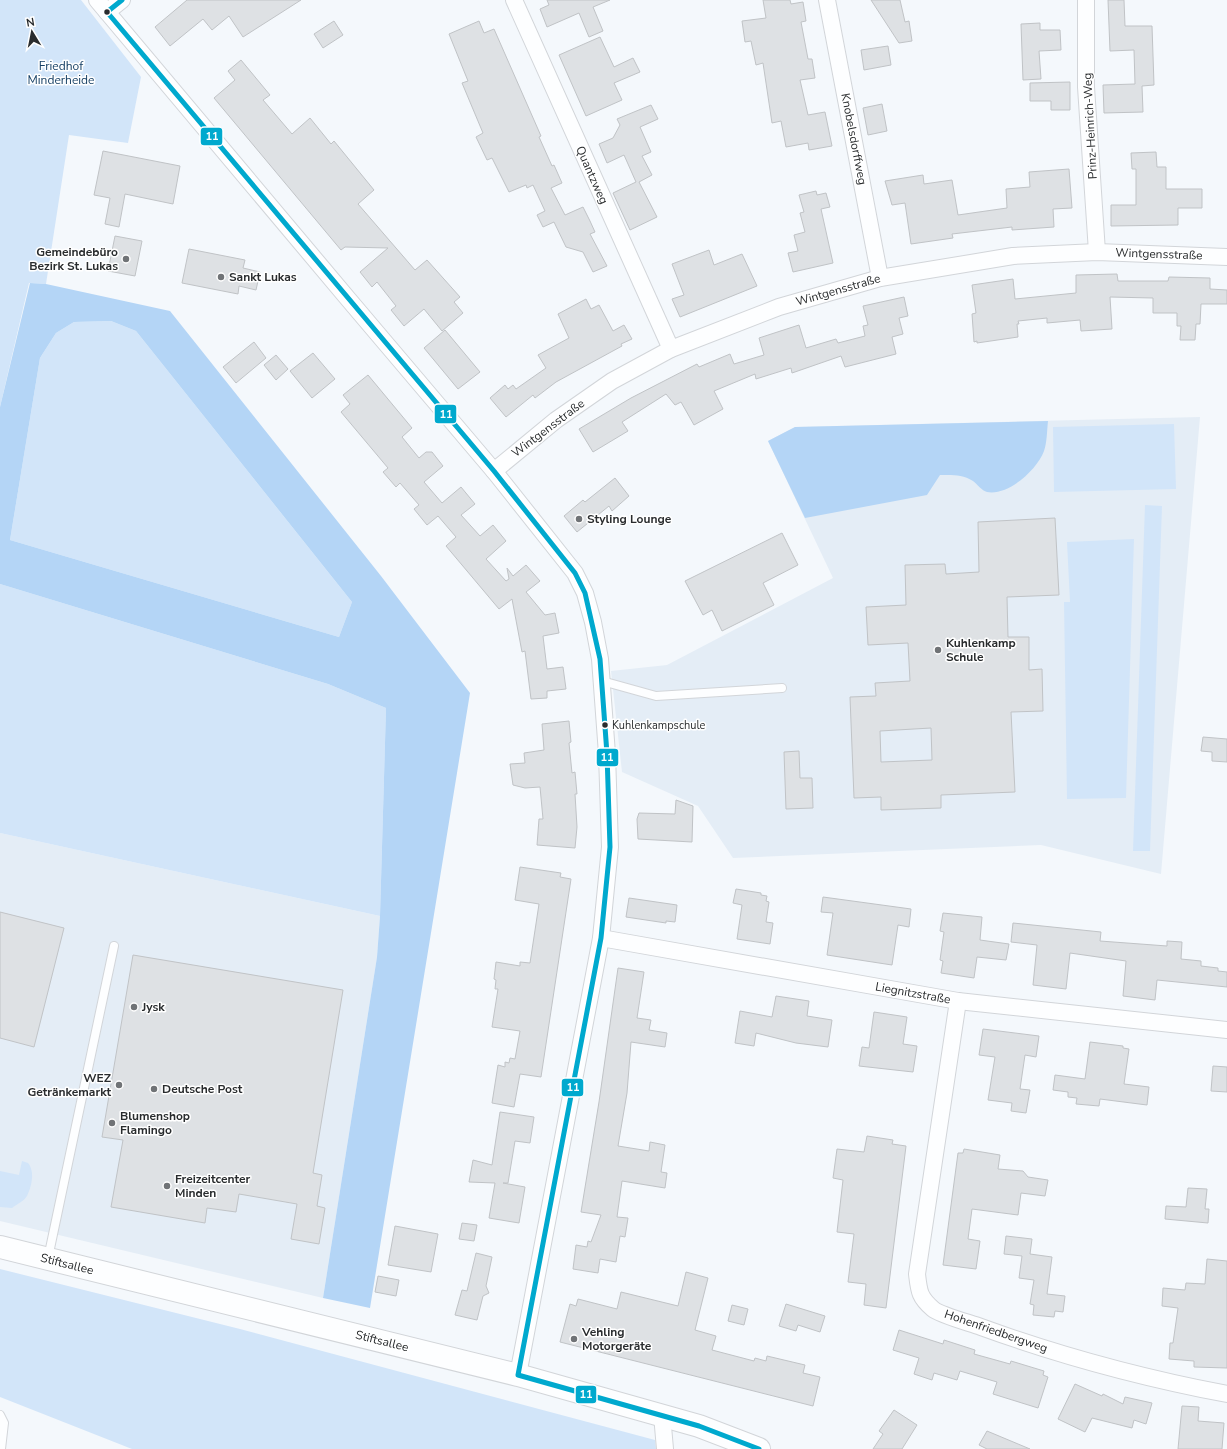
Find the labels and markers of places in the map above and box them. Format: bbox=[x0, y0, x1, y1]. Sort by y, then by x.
unlabelled marker bbox=[102, 7, 112, 17]
place label: Gemeindebüro Bezirk St. Lukas bbox=[29, 244, 118, 274]
marker: Gemeindebüro Bezirk St. Lukas bbox=[121, 254, 131, 264]
place label: Sankt Lukas bbox=[229, 269, 297, 285]
marker: Sankt Lukas bbox=[216, 272, 226, 282]
place label: Styling Lounge bbox=[587, 511, 672, 527]
marker: Styling Lounge bbox=[574, 514, 584, 524]
place label: Kuhlenkamp Schule bbox=[946, 635, 1016, 665]
marker: Kuhlenkamp Schule bbox=[933, 645, 943, 655]
place label: Kuhlenkampschule bbox=[612, 718, 706, 733]
marker: Kuhlenkampschule bbox=[600, 720, 610, 730]
place label: Jysk bbox=[141, 999, 165, 1015]
marker: Jysk bbox=[129, 1002, 139, 1012]
place label: WEZ Getränkemarkt bbox=[27, 1070, 112, 1100]
marker: WEZ Getränkemarkt bbox=[114, 1080, 124, 1090]
place label: Deutsche Post bbox=[162, 1081, 243, 1097]
marker: Deutsche Post bbox=[149, 1084, 159, 1094]
place label: Blumenshop Flamingo bbox=[120, 1108, 190, 1138]
marker: Blumenshop Flamingo bbox=[107, 1118, 117, 1128]
place label: Freizeitcenter Minden bbox=[175, 1171, 251, 1201]
marker: Freizeitcenter Minden bbox=[162, 1181, 172, 1191]
place label: Vehling Motorgeräte bbox=[581, 1324, 652, 1354]
marker: Vehling Motorgeräte bbox=[569, 1334, 579, 1344]

